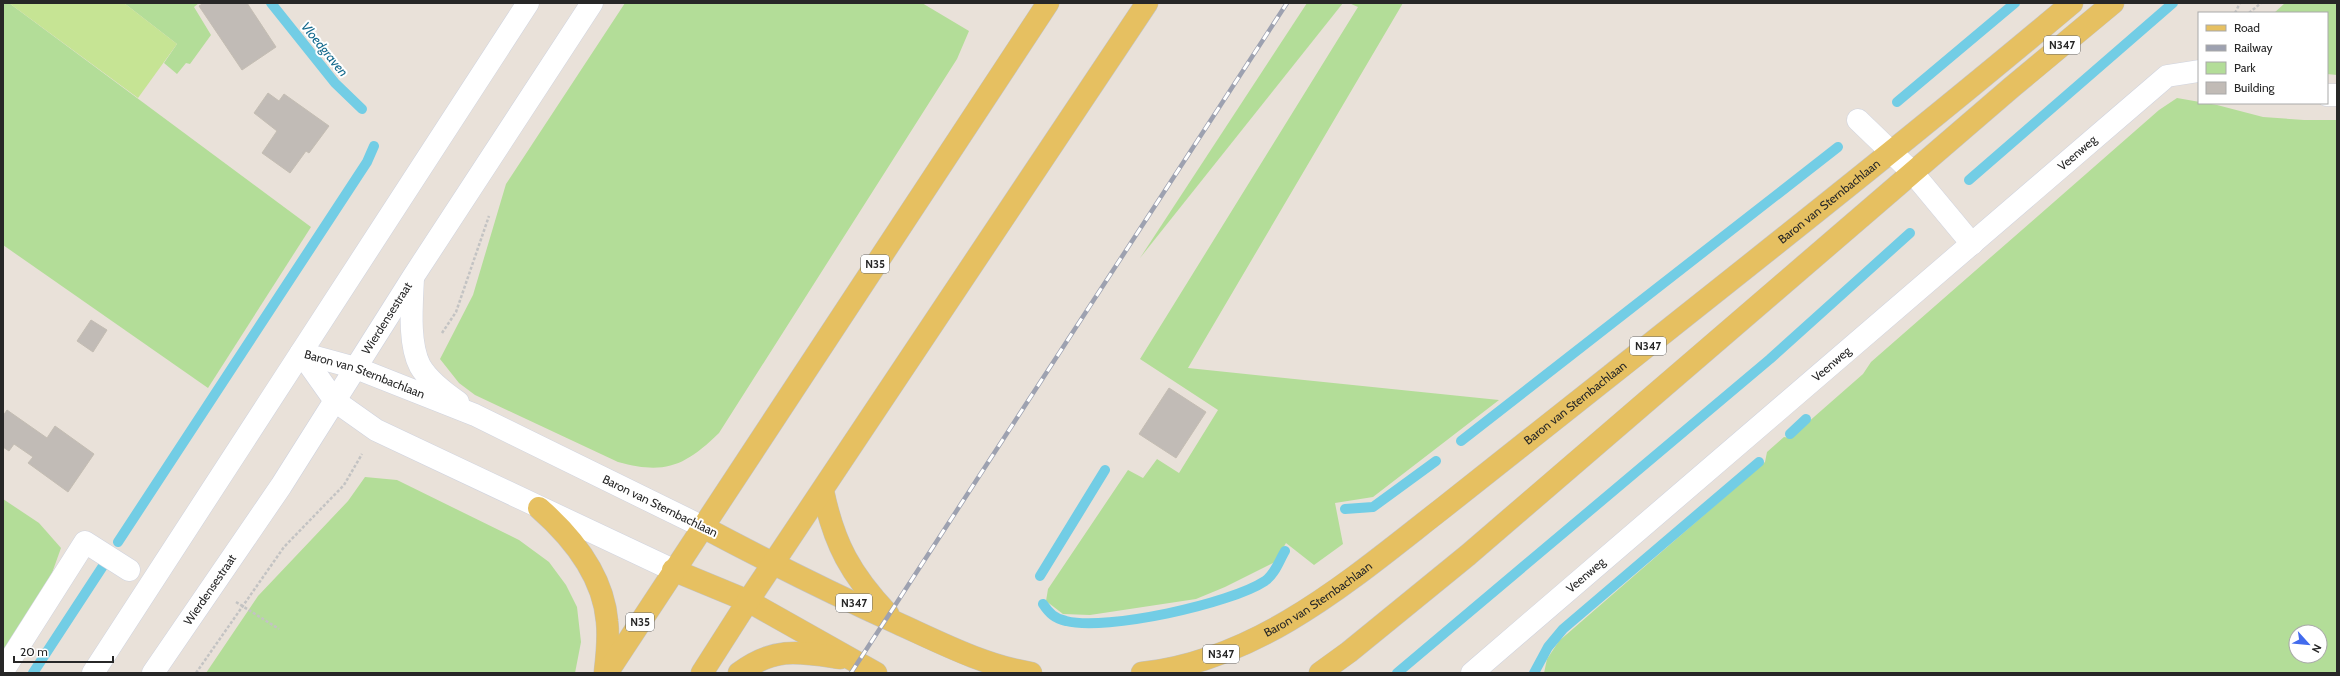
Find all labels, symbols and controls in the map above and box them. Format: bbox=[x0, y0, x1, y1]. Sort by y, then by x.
legend bbox=[2198, 12, 2328, 104]
water label: Vloedgraven bbox=[298, 19, 352, 79]
text: Road bbox=[2234, 20, 2260, 35]
road number: N347 bbox=[2044, 36, 2080, 54]
text: Railway bbox=[2234, 40, 2272, 55]
text: Park bbox=[2234, 60, 2256, 75]
text: Building bbox=[2234, 80, 2276, 95]
street label: Veenweg bbox=[2055, 131, 2100, 173]
street label: Baron van Sternbachlaan bbox=[1775, 156, 1883, 247]
road number: N35 bbox=[861, 255, 889, 273]
street label: Wierdensestraat bbox=[358, 279, 415, 357]
road number: N347 bbox=[1630, 337, 1666, 355]
street label: Veenweg bbox=[1809, 342, 1854, 385]
street label: Baron van Sternbachlaan bbox=[303, 346, 427, 402]
street label: Baron van Sternbachlaan bbox=[1521, 357, 1630, 448]
street label: Baron van Sternbachlaan bbox=[600, 471, 721, 540]
street label: Wierdensestraat bbox=[180, 551, 239, 628]
street label: Veenweg bbox=[1563, 553, 1609, 596]
street label: Baron van Sternbachlaan bbox=[1261, 558, 1375, 640]
road number: N347 bbox=[836, 594, 872, 612]
road number: N35 bbox=[626, 613, 654, 631]
north arrow bbox=[2288, 624, 2328, 664]
scale bar bbox=[14, 638, 113, 664]
text: N bbox=[2309, 642, 2325, 655]
text: 20 m bbox=[20, 644, 48, 659]
road number: N347 bbox=[1203, 645, 1239, 663]

